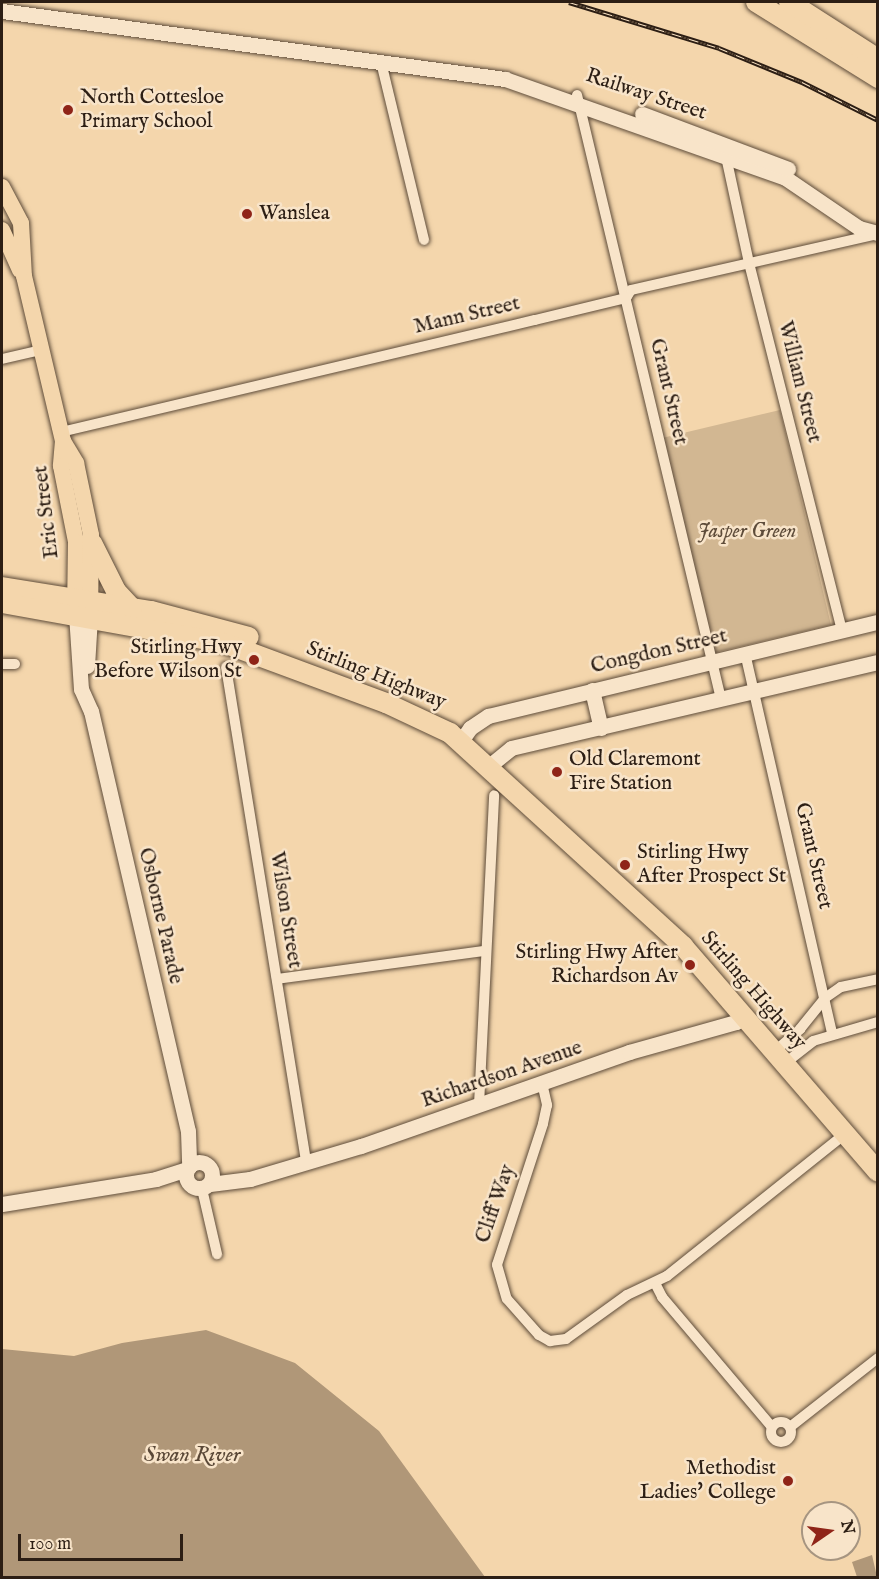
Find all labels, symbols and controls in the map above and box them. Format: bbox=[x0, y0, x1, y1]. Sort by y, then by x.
street label: Railway Street bbox=[582, 64, 710, 126]
place label: North Cottesloe Primary School bbox=[80, 85, 224, 135]
marker: North Cottesloe Primary School bbox=[61, 103, 75, 117]
place label: Wanslea bbox=[259, 201, 330, 227]
marker: Wanslea bbox=[240, 207, 254, 221]
street label: Mann Street bbox=[412, 292, 522, 340]
street label: William Street bbox=[772, 318, 826, 446]
street label: Grant Street bbox=[644, 336, 692, 448]
street label: Eric Street bbox=[29, 464, 65, 560]
park label: Jasper Green bbox=[698, 519, 796, 545]
street label: Congdon Street bbox=[588, 624, 730, 680]
place label: Stirling Hwy Before Wilson St bbox=[94, 635, 242, 685]
street label: Stirling Highway bbox=[302, 636, 450, 716]
marker: Stirling Hwy Before Wilson St bbox=[247, 653, 261, 667]
place label: Old Claremont Fire Station bbox=[569, 747, 701, 797]
marker: Old Claremont Fire Station bbox=[550, 765, 564, 779]
street label: Grant Street bbox=[789, 800, 837, 912]
place label: Stirling Hwy After Prospect St bbox=[637, 840, 786, 890]
street label: Osborne Parade bbox=[132, 845, 188, 987]
street label: Wilson Street bbox=[263, 850, 307, 970]
marker: Stirling Hwy After Prospect St bbox=[618, 858, 632, 872]
street label: Stirling Highway bbox=[695, 927, 811, 1055]
place label: Stirling Hwy After Richardson Av bbox=[516, 940, 678, 990]
marker: Stirling Hwy After Richardson Av bbox=[683, 958, 697, 972]
street label: Richardson Avenue bbox=[418, 1036, 586, 1114]
street label: Cliff Way bbox=[471, 1161, 521, 1247]
water label: Swan River bbox=[144, 1443, 240, 1469]
place label: Methodist Ladies' College bbox=[640, 1456, 776, 1506]
marker: Methodist Ladies' College bbox=[781, 1474, 795, 1488]
north arrow bbox=[801, 1501, 861, 1561]
text: N bbox=[835, 1518, 858, 1536]
scale bar bbox=[21, 1522, 186, 1560]
text: 100 m bbox=[29, 1533, 71, 1556]

